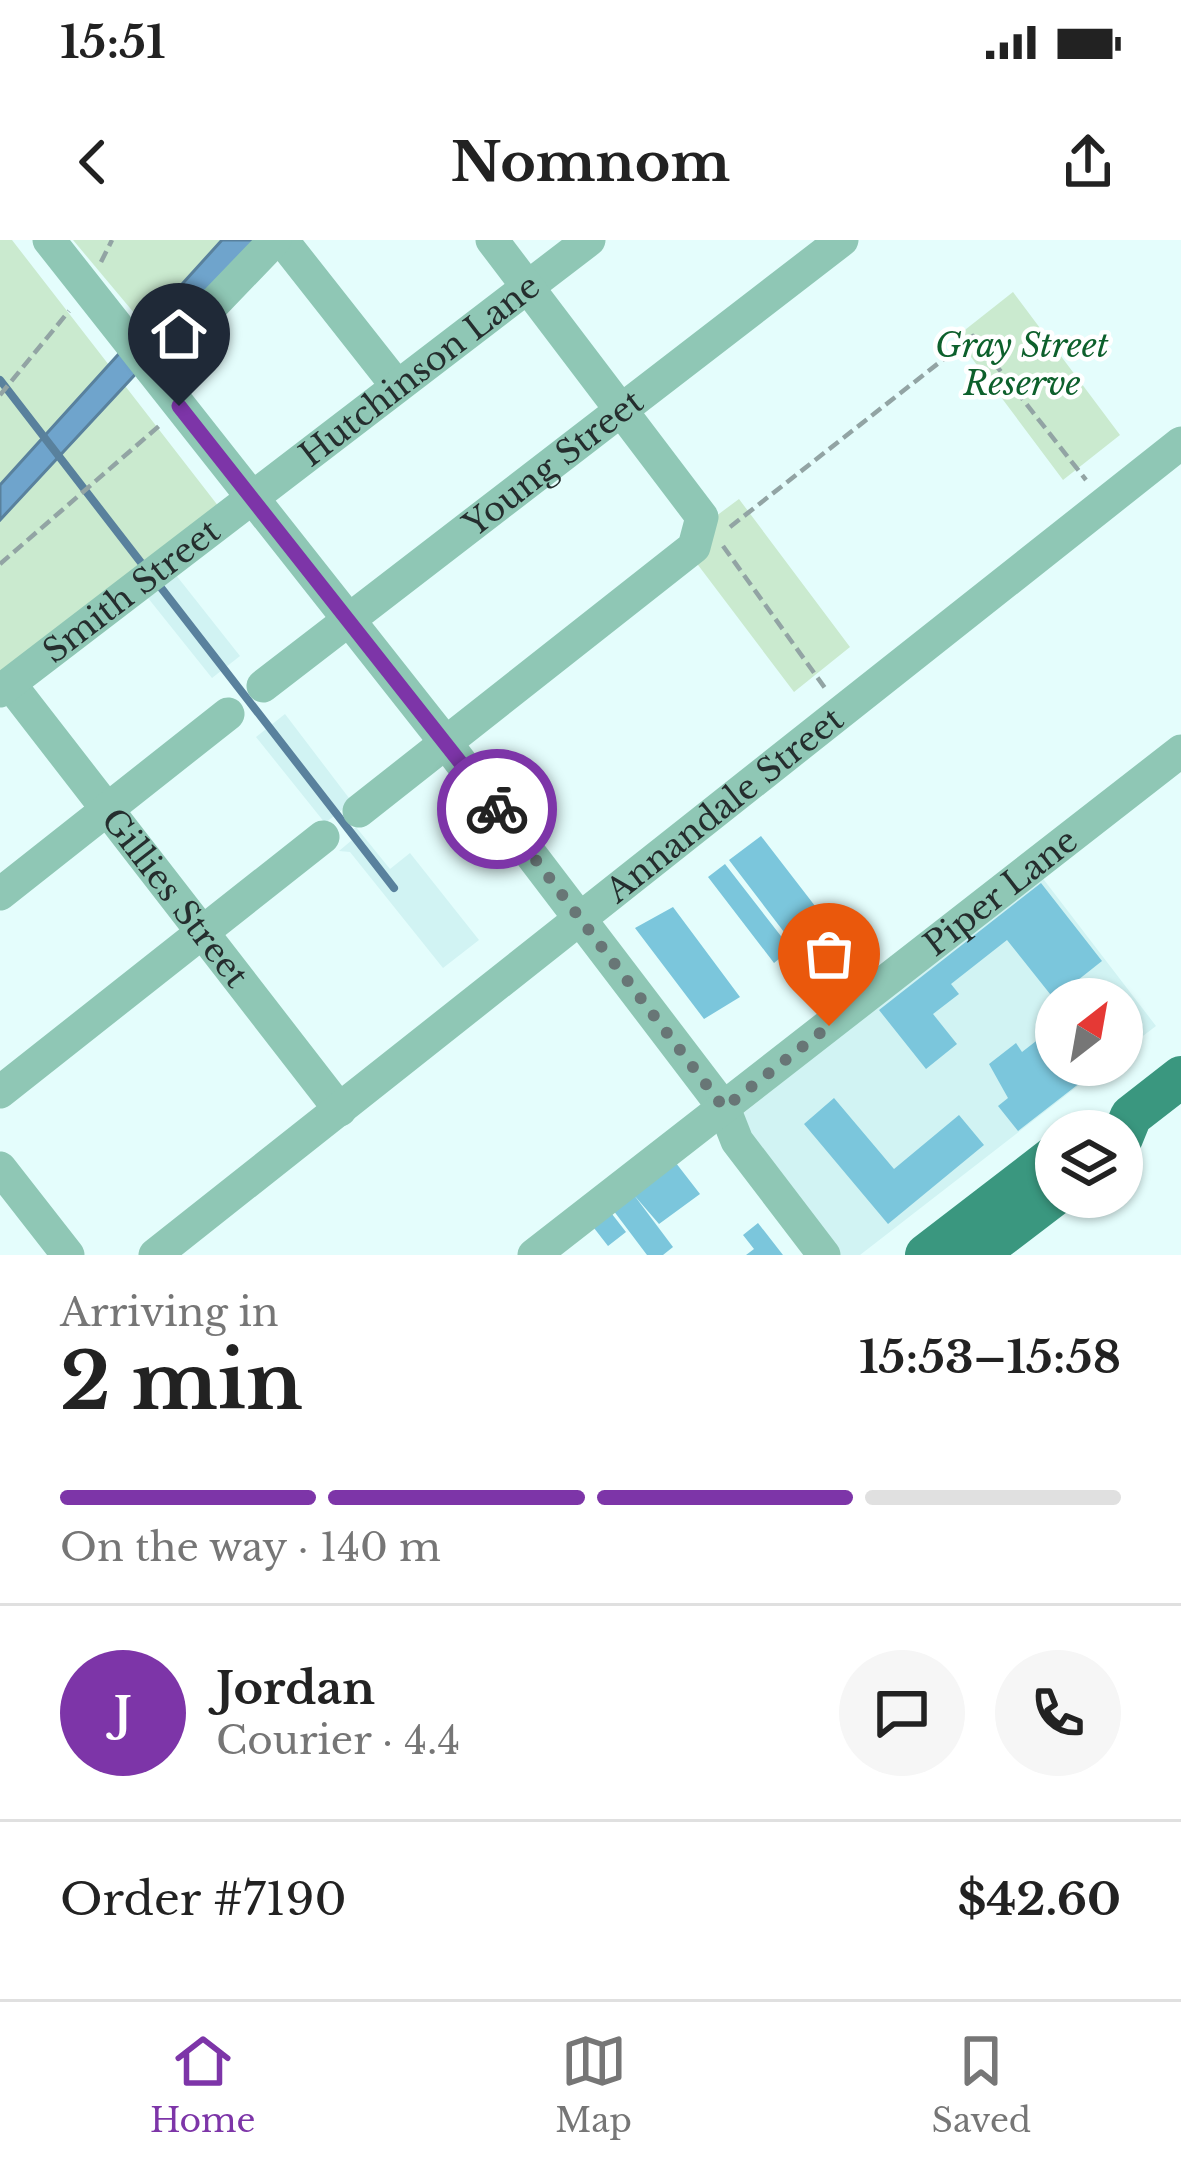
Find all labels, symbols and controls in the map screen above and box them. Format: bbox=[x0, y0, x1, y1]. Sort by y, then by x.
text: 15:51 bbox=[60, 14, 166, 70]
icon: back bbox=[60, 129, 126, 195]
text: Nomnom bbox=[451, 129, 730, 196]
icon: share bbox=[1055, 129, 1121, 195]
street label: Hutchinson Lane bbox=[291, 265, 548, 475]
pin bbox=[128, 283, 230, 406]
icon: home bbox=[146, 301, 212, 367]
park label: Gray Street Reserve bbox=[935, 325, 1109, 404]
street label: Young Street bbox=[455, 381, 652, 546]
street label: Smith Street bbox=[35, 510, 228, 672]
street label: Annandale Street bbox=[597, 698, 852, 912]
courier bbox=[437, 749, 557, 869]
icon: bike bbox=[464, 776, 530, 842]
street label: Gillies Street bbox=[93, 800, 257, 996]
street label: Piper Lane bbox=[916, 820, 1086, 965]
pin bbox=[778, 903, 880, 1026]
icon: bag bbox=[796, 921, 862, 987]
north arrow bbox=[1035, 978, 1143, 1086]
map controls bbox=[1035, 978, 1143, 1218]
button: layers bbox=[1035, 1110, 1143, 1218]
text: Arriving in bbox=[60, 1288, 279, 1337]
text: 15:53–15:58 bbox=[859, 1329, 1121, 1385]
text: 2 min bbox=[60, 1333, 303, 1430]
text: On the way · 140 m bbox=[60, 1523, 441, 1572]
button: chat bbox=[839, 1650, 965, 1776]
button: phone bbox=[995, 1650, 1121, 1776]
text: Jordan bbox=[216, 1660, 375, 1716]
text: J bbox=[114, 1685, 132, 1741]
text: Courier · 4.4 bbox=[216, 1716, 460, 1765]
text: Order #7190 bbox=[60, 1871, 347, 1927]
text: $42.60 bbox=[957, 1871, 1121, 1927]
tab: Home bbox=[150, 2028, 255, 2141]
tab: Map bbox=[555, 2028, 632, 2141]
tab: Saved bbox=[932, 2028, 1031, 2141]

